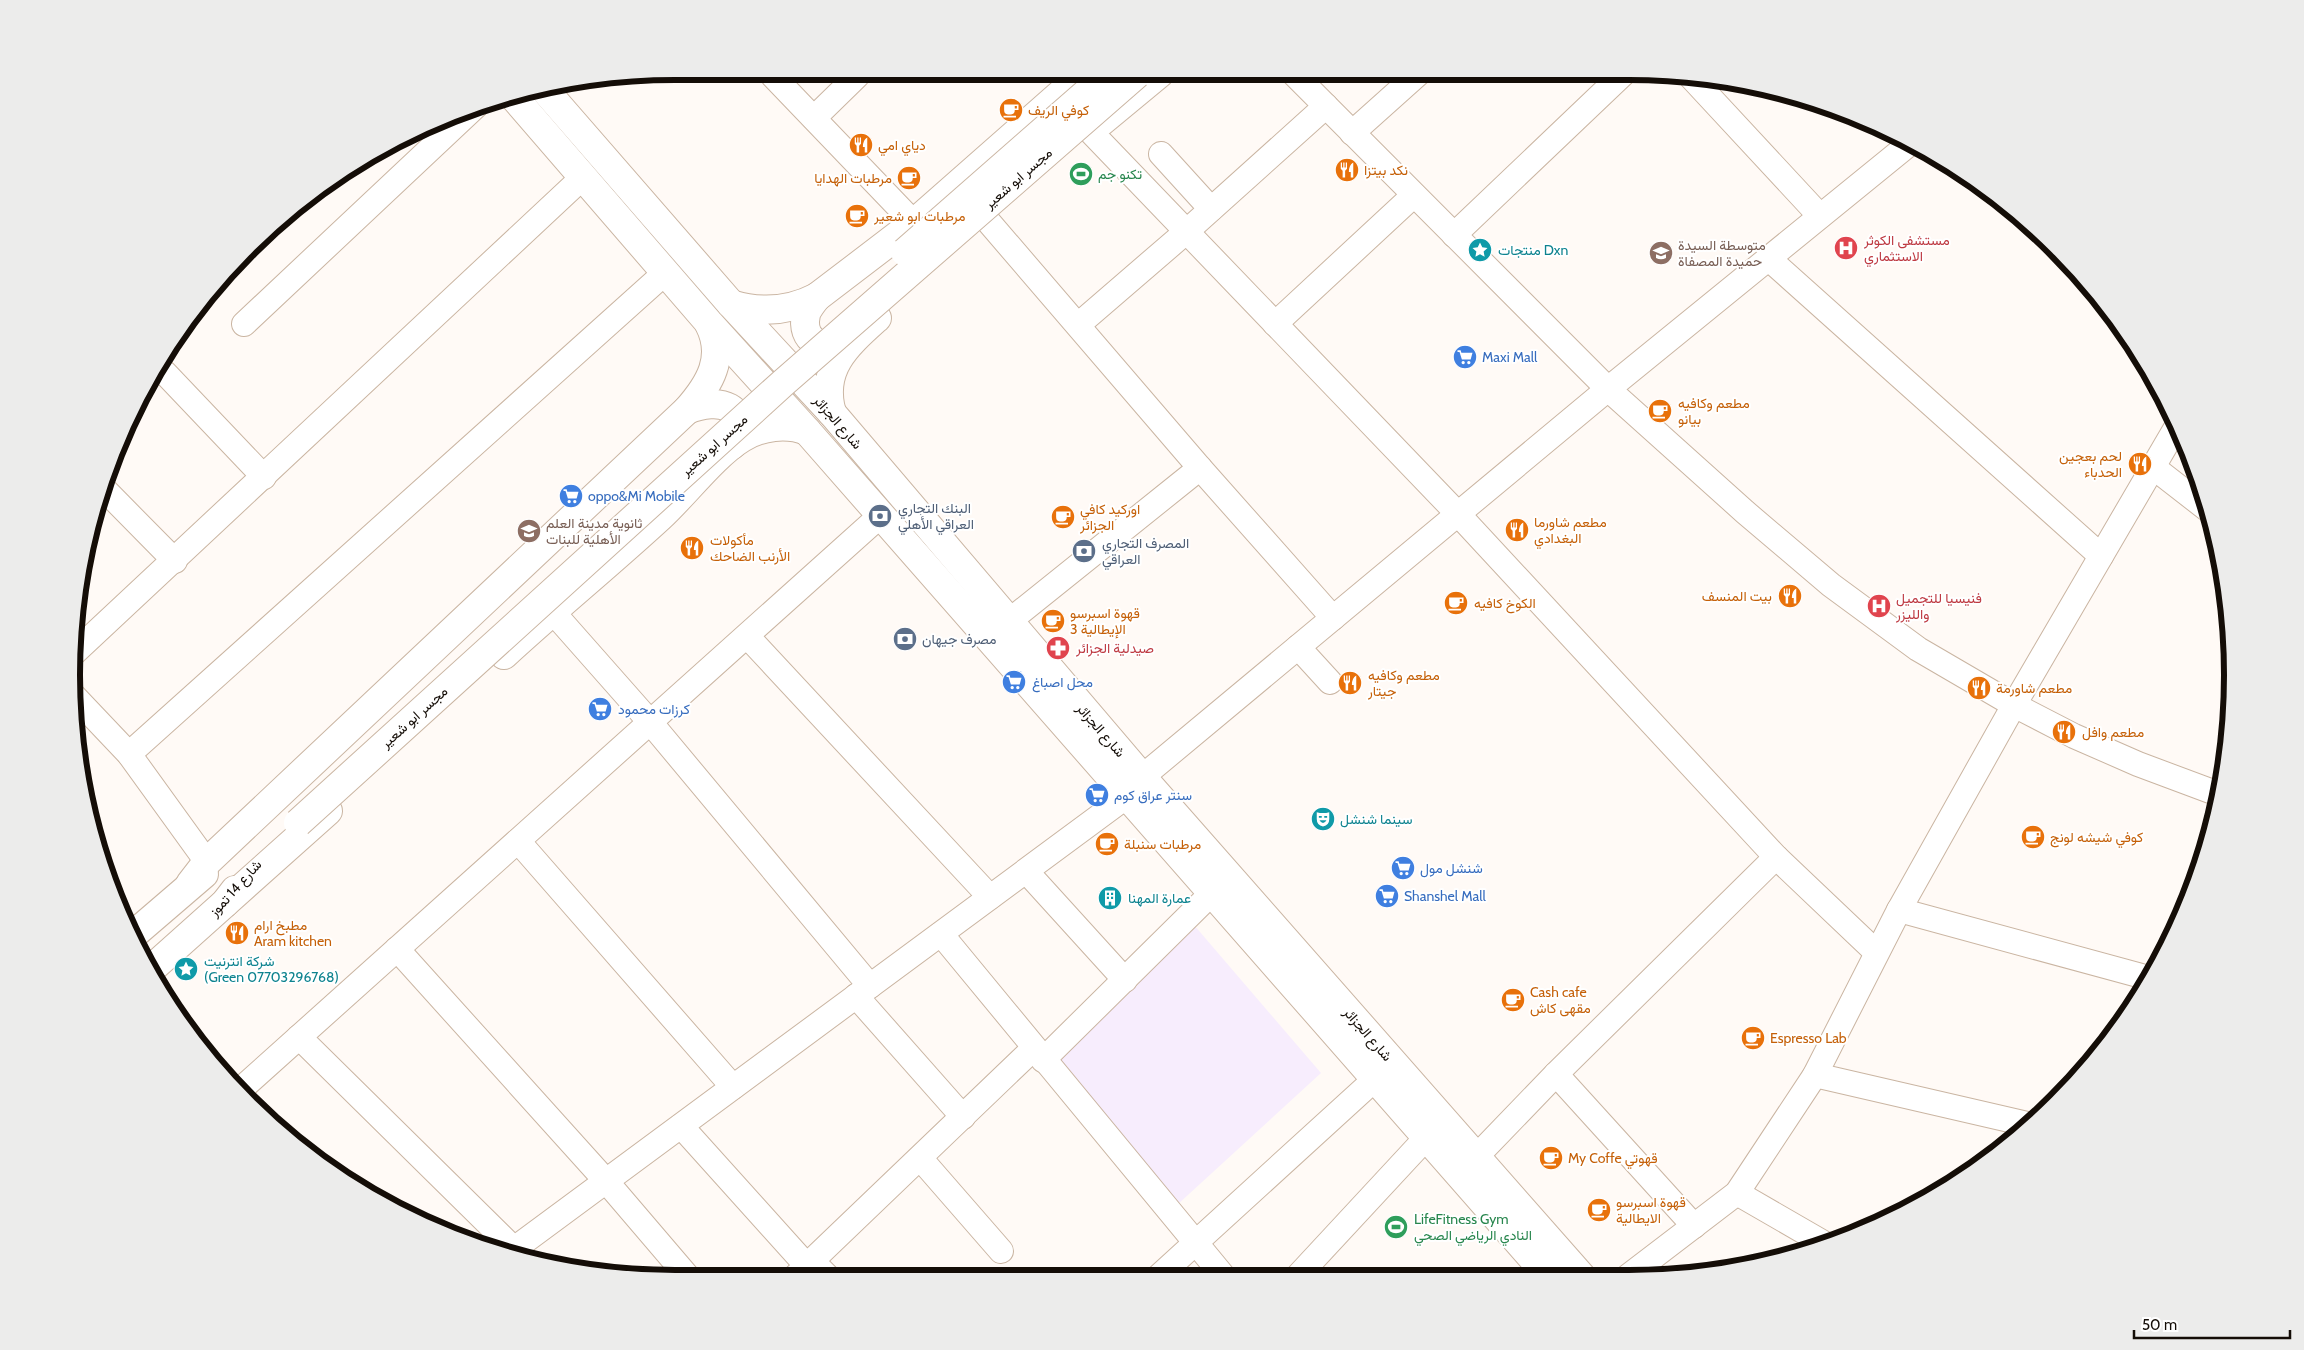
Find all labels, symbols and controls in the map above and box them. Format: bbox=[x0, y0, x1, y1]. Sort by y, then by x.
cafe icon: كوفي الريف bbox=[998, 97, 1024, 123]
place label: كوفي الريف bbox=[1028, 101, 1089, 122]
restaurant icon: دياي امي bbox=[848, 132, 874, 158]
place label: دياي امي bbox=[878, 136, 926, 157]
street label: مجسر ابو شعير bbox=[980, 144, 1056, 213]
restaurant icon: نكد بيتزا bbox=[1334, 157, 1360, 183]
sports icon: تكنو جم bbox=[1068, 161, 1094, 187]
place label: نكد بيتزا bbox=[1364, 161, 1408, 179]
cafe icon: مرطبات الهدايا bbox=[896, 165, 922, 191]
place label: تكنو جم bbox=[1098, 165, 1142, 183]
place label: مرطبات الهدايا bbox=[814, 169, 892, 187]
cafe icon: مرطبات ابو شعير bbox=[844, 203, 870, 229]
place label: مرطبات ابو شعير bbox=[873, 207, 966, 225]
place label: مستشفى الكوثر الاستثماري bbox=[1863, 231, 1950, 268]
hospital icon: مستشفى الكوثر الاستثماري bbox=[1833, 235, 1859, 261]
place label: متوسطة السيدة حميدة المصفاة bbox=[1678, 236, 1766, 270]
place icon: منتجات Dxn bbox=[1467, 237, 1493, 263]
school or university icon: متوسطة السيدة حميدة المصفاة bbox=[1648, 240, 1674, 266]
place label: منتجات Dxn bbox=[1498, 241, 1568, 259]
supermarket icon: Maxi Mall bbox=[1452, 344, 1478, 370]
place label: Maxi Mall bbox=[1482, 348, 1538, 366]
street label: شارع الجزائر bbox=[808, 391, 866, 454]
place label: مطعم وكافيه بيانو bbox=[1678, 394, 1750, 428]
cafe icon: مطعم وكافيه بيانو bbox=[1647, 398, 1673, 424]
street label: مجسر ابو شعير bbox=[676, 410, 751, 481]
place label: لحم بعجين الحدباء bbox=[2059, 447, 2122, 481]
restaurant icon: لحم بعجين الحدباء bbox=[2127, 451, 2153, 477]
supermarket icon: oppo&Mi Mobile bbox=[558, 483, 584, 509]
place label: oppo&Mi Mobile bbox=[588, 487, 685, 505]
place label: البنك التجاري العراقي الأهلي bbox=[898, 499, 974, 536]
place label: اوركيد كافي الجزائر bbox=[1079, 500, 1140, 534]
bank icon: البنك التجاري العراقي الأهلي bbox=[867, 503, 893, 529]
cafe icon: اوركيد كافي الجزائر bbox=[1050, 504, 1076, 530]
place label: مطعم شاورما البغدادي bbox=[1534, 513, 1607, 550]
place label: ثانوية مدينة العلم الأهلية للبنات bbox=[546, 514, 643, 548]
restaurant icon: مطعم شاورما البغدادي bbox=[1504, 517, 1530, 543]
school or university icon: ثانوية مدينة العلم الأهلية للبنات bbox=[516, 518, 542, 544]
place label: مأكولات الأرنب الضاحك bbox=[710, 531, 790, 565]
place label: المصرف التجاري العراقي bbox=[1102, 534, 1189, 571]
restaurant icon: مأكولات الأرنب الضاحك bbox=[679, 535, 705, 561]
bank icon: المصرف التجاري العراقي bbox=[1071, 538, 1097, 564]
restaurant icon: بيت المنسف bbox=[1777, 583, 1803, 609]
place label: بيت المنسف bbox=[1702, 587, 1772, 605]
place label: فنيسيا للتجميل والليزر bbox=[1895, 589, 1982, 623]
cafe icon: الكوخ كافيه bbox=[1443, 590, 1469, 616]
hospital icon: فنيسيا للتجميل والليزر bbox=[1866, 593, 1892, 619]
place label: الكوخ كافيه bbox=[1474, 594, 1536, 614]
place label: قهوة اسبرسو الإيطالية 3 bbox=[1070, 604, 1140, 639]
cafe icon: قهوة اسبرسو الإيطالية 3 bbox=[1040, 608, 1066, 634]
bank icon: مصرف جيهان bbox=[892, 626, 918, 652]
place label: مصرف جيهان bbox=[922, 630, 997, 648]
pharmacy icon: صيدلية الجزائر bbox=[1045, 635, 1071, 661]
place label: صيدلية الجزائر bbox=[1075, 639, 1154, 657]
place label: مطعم وكافيه جيتار bbox=[1367, 666, 1440, 700]
supermarket icon: محل اصباغ bbox=[1001, 669, 1027, 695]
restaurant icon: مطعم وكافيه جيتار bbox=[1337, 670, 1363, 696]
place label: محل اصباغ bbox=[1032, 673, 1093, 693]
restaurant icon: مطعم شاورمة bbox=[1966, 675, 1992, 701]
place label: مطعم شاورمة bbox=[1996, 679, 2072, 697]
street label: مجسر ابو شعير bbox=[376, 682, 451, 753]
supermarket icon: كرزات محمود bbox=[587, 696, 613, 722]
street label: شارع الجزائر bbox=[1071, 699, 1129, 762]
place label: كرزات محمود bbox=[618, 700, 690, 718]
restaurant icon: مطعم وافل bbox=[2051, 719, 2077, 745]
place label: مطعم وافل bbox=[2082, 723, 2144, 741]
supermarket icon: سنتر عراق كوم bbox=[1084, 782, 1110, 808]
place label: سنتر عراق كوم bbox=[1114, 786, 1192, 804]
theatre icon: سينما شنشل bbox=[1310, 806, 1336, 832]
place label: سينما شنشل bbox=[1340, 810, 1413, 828]
cafe icon: كوفي شيشه لونج bbox=[2020, 824, 2046, 850]
place label: كوفي شيشه لونج bbox=[2050, 828, 2143, 849]
cafe icon: مرطبات سنبلة bbox=[1094, 831, 1120, 857]
place label: مرطبات سنبلة bbox=[1124, 835, 1201, 853]
supermarket icon: شنشل مول bbox=[1390, 855, 1416, 881]
street label: شارع 14 تموز bbox=[204, 856, 267, 922]
place label: شنشل مول bbox=[1420, 859, 1483, 878]
supermarket icon: Shanshel Mall bbox=[1374, 883, 1400, 909]
building icon: عمارة المهنا bbox=[1097, 885, 1123, 911]
place label: Shanshel Mall bbox=[1404, 887, 1487, 905]
place label: عمارة المهنا bbox=[1128, 889, 1191, 907]
place label: مطبخ ارام Aram kitchen bbox=[254, 916, 332, 950]
restaurant icon: مطبخ ارام Aram kitchen bbox=[224, 920, 250, 946]
place label: شركة انترنيت (Green 07703296768) bbox=[204, 952, 339, 986]
place icon: شركة انترنيت (Green 07703296768) bbox=[173, 956, 199, 982]
place label: Cash cafe مقهى كاش bbox=[1530, 983, 1591, 1017]
cafe icon: Cash cafe مقهى كاش bbox=[1500, 987, 1526, 1013]
street label: شارع الجزائر bbox=[1338, 1003, 1396, 1066]
cafe icon: Espresso Lab bbox=[1740, 1025, 1766, 1051]
place label: Espresso Lab bbox=[1770, 1029, 1847, 1047]
cafe icon: My Coffe قهوتي bbox=[1538, 1145, 1564, 1171]
place label: My Coffe قهوتي bbox=[1568, 1149, 1658, 1170]
place label: قهوة اسبرسو الايطالية bbox=[1616, 1193, 1686, 1227]
cafe icon: قهوة اسبرسو الايطالية bbox=[1586, 1197, 1612, 1223]
place label: LifeFitness Gym النادي الرياضي الصحي bbox=[1414, 1210, 1532, 1247]
sports icon: LifeFitness Gym النادي الرياضي الصحي bbox=[1383, 1214, 1409, 1240]
scale bar bbox=[2134, 1308, 2290, 1340]
text: 50 m bbox=[2142, 1316, 2177, 1334]

